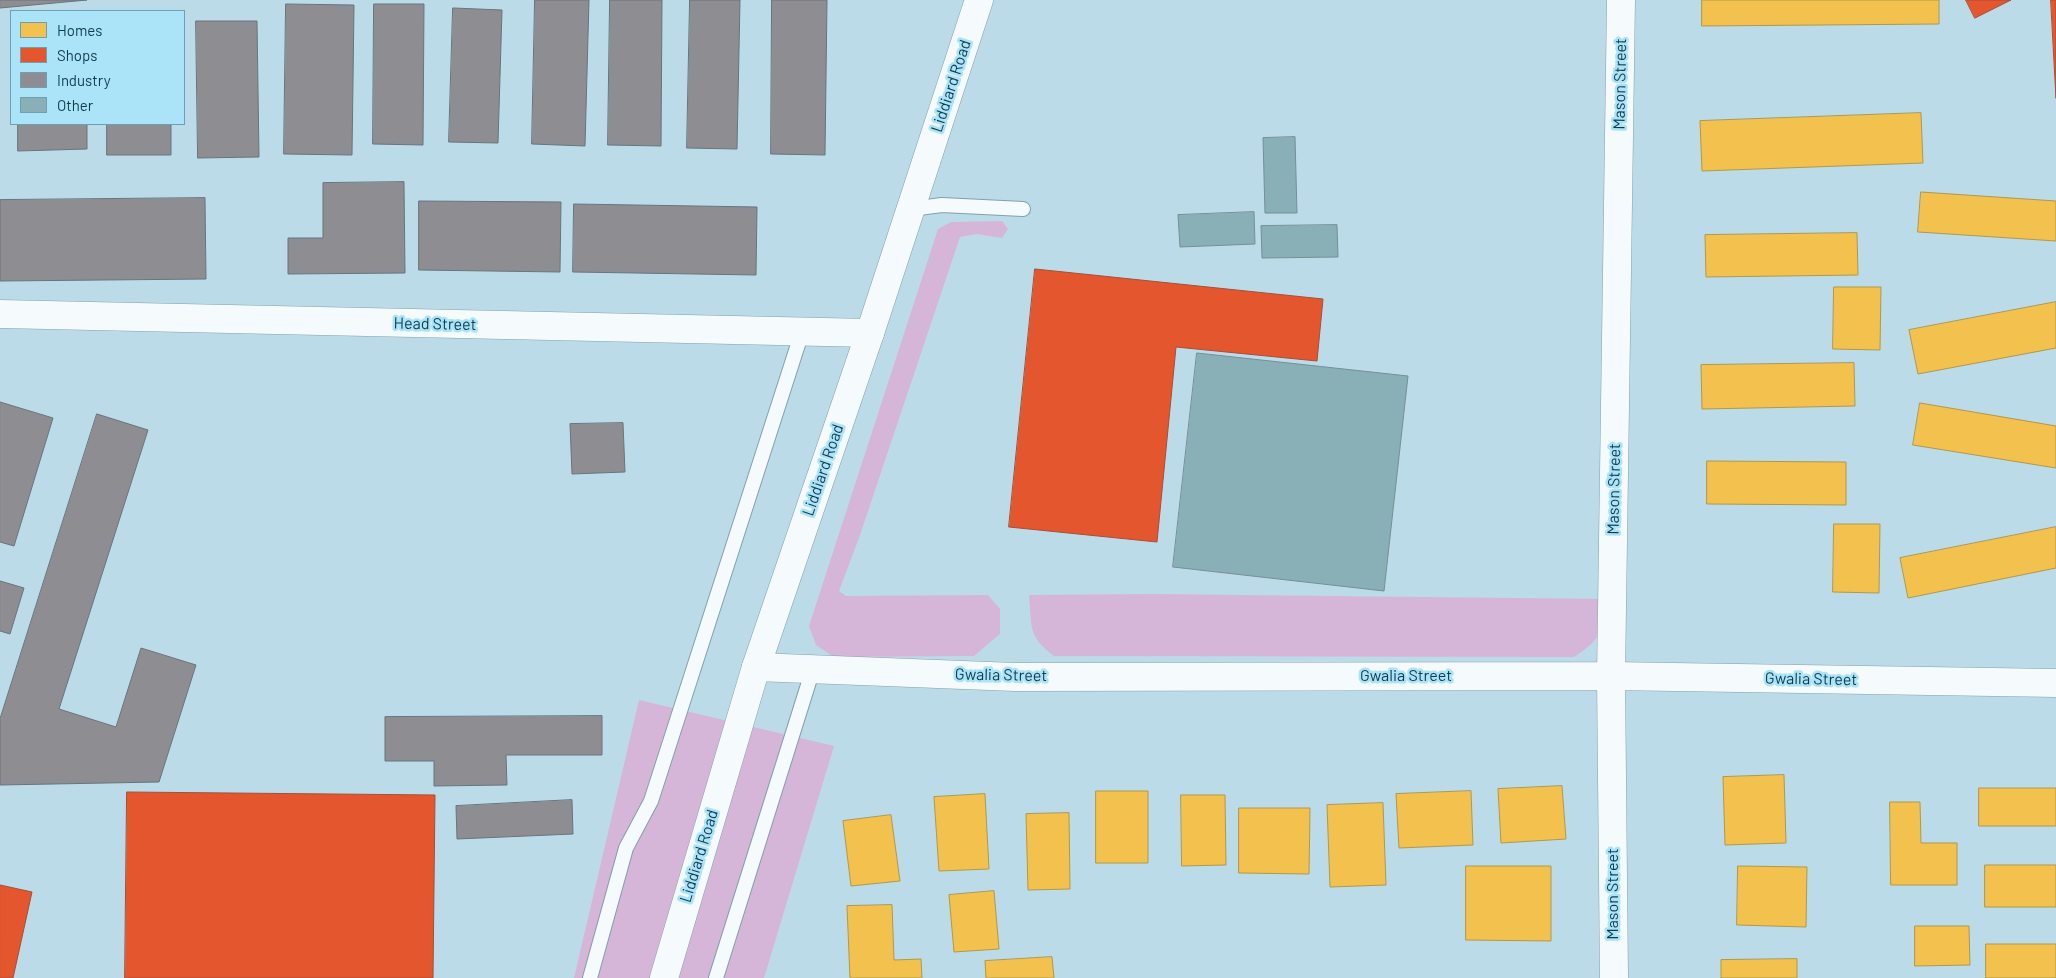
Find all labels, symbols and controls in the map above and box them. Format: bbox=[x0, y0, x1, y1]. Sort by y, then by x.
legend bbox=[10, 10, 185, 125]
text: Homes bbox=[57, 21, 102, 39]
street label: Liddiard Road bbox=[927, 37, 975, 135]
street label: Mason Street bbox=[1610, 38, 1630, 130]
text: Shops bbox=[57, 46, 97, 64]
text: Industry bbox=[57, 71, 111, 89]
text: Other bbox=[57, 96, 93, 114]
street label: Head Street bbox=[393, 314, 477, 334]
street label: Liddiard Road bbox=[798, 422, 848, 518]
street label: Mason Street bbox=[1604, 443, 1624, 535]
street label: Gwalia Street bbox=[955, 665, 1047, 685]
street label: Gwalia Street bbox=[1360, 666, 1452, 686]
street label: Gwalia Street bbox=[1765, 669, 1857, 689]
street label: Liddiard Road bbox=[676, 807, 722, 905]
street label: Mason Street bbox=[1603, 848, 1623, 940]

